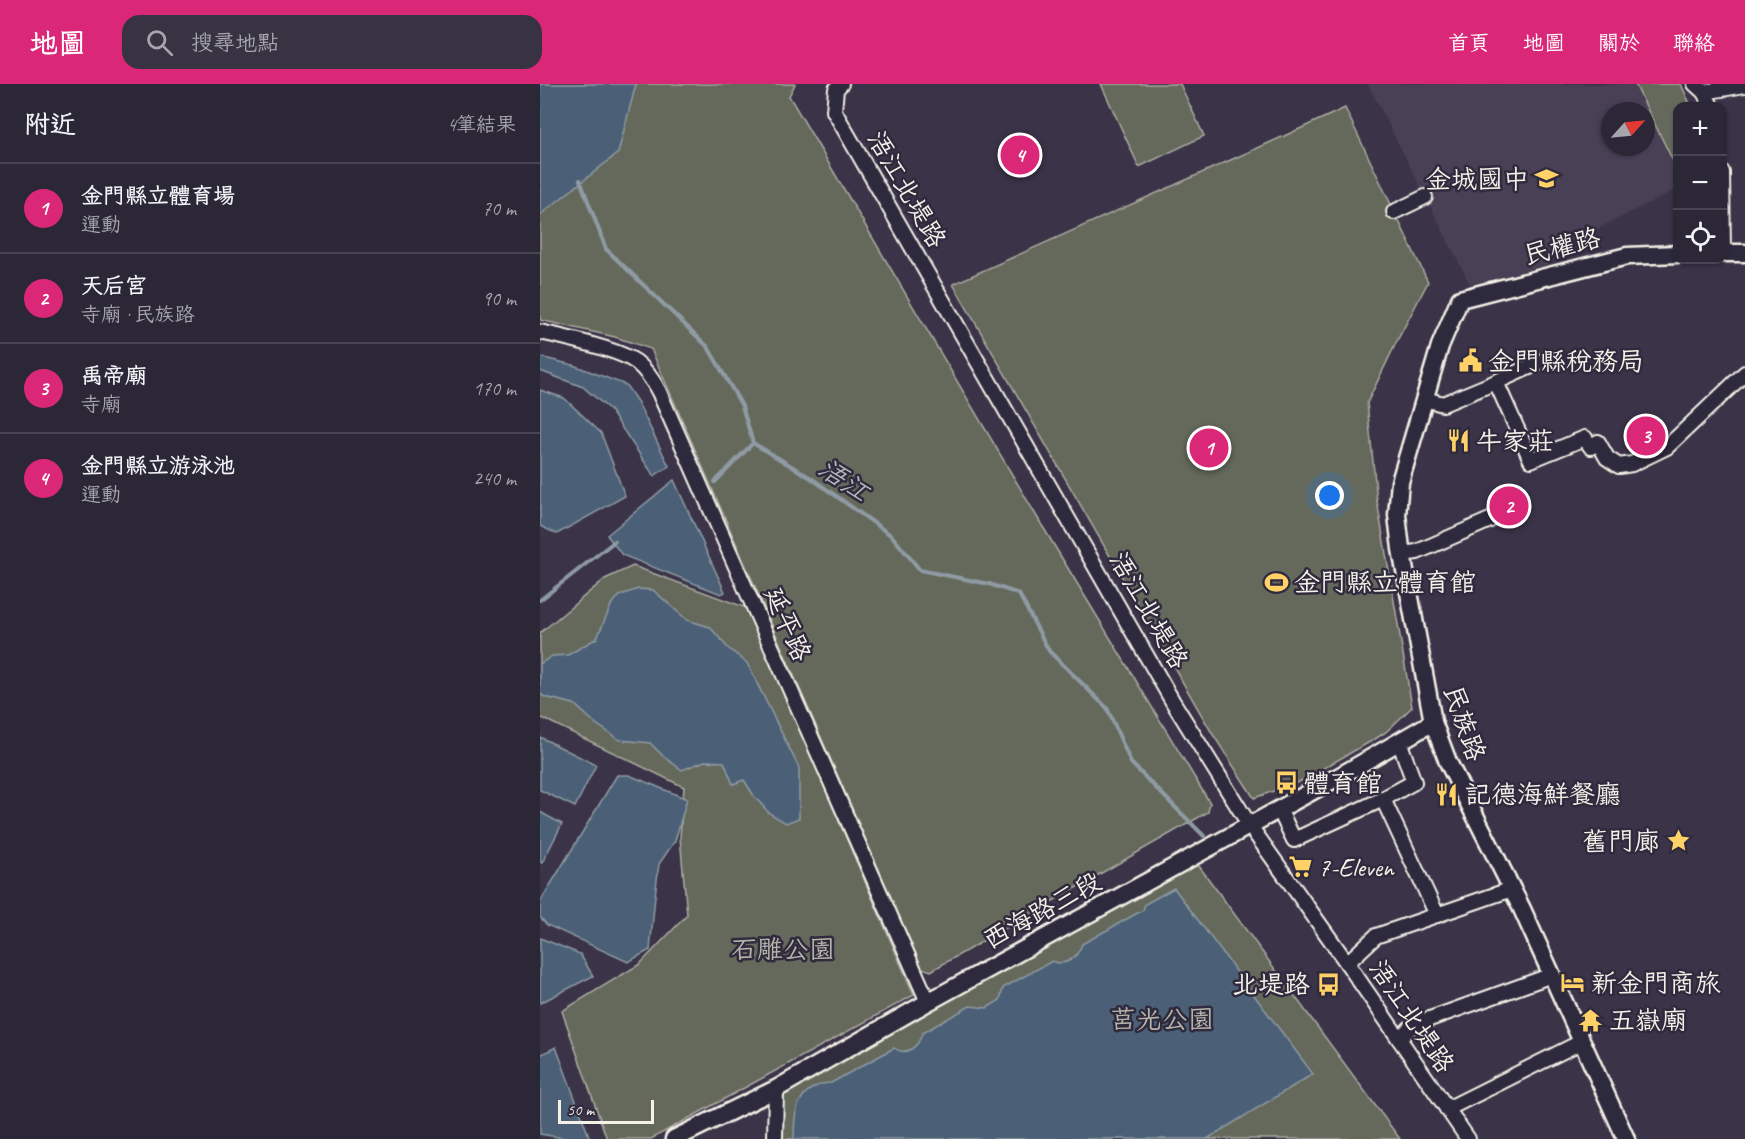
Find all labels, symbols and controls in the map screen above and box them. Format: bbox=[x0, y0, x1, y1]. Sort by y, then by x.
search box bbox=[122, 15, 542, 69]
text: 地圖 bbox=[30, 26, 86, 61]
icon: search bbox=[143, 26, 176, 59]
text: 搜尋地點 bbox=[191, 29, 279, 57]
text: 首頁 bbox=[1448, 30, 1490, 56]
text: 地圖 bbox=[1523, 30, 1565, 56]
text: 關於 bbox=[1598, 30, 1640, 56]
text: 聯絡 bbox=[1673, 30, 1715, 56]
north arrow bbox=[1601, 102, 1655, 156]
map controls bbox=[1673, 102, 1727, 264]
button: + bbox=[1673, 102, 1727, 156]
text: 附近 bbox=[24, 108, 76, 141]
text: 4筆結果 bbox=[447, 112, 516, 137]
street label: 浯江北堤路 bbox=[860, 125, 953, 254]
pin: 4 bbox=[1000, 132, 1040, 178]
button: − bbox=[1673, 156, 1727, 210]
place label: 金城國中 bbox=[1425, 163, 1529, 196]
school or university icon: 金城國中 bbox=[1534, 166, 1560, 192]
text: 金門縣立體育場 bbox=[81, 182, 235, 210]
text: 1 bbox=[39, 196, 48, 221]
text: 70 m bbox=[482, 196, 516, 221]
button: locate bbox=[1673, 210, 1727, 264]
text: 運動 bbox=[81, 212, 121, 237]
street label: 民權路 bbox=[1520, 221, 1604, 272]
text: 天后宮 bbox=[81, 272, 147, 300]
text: 2 bbox=[39, 286, 48, 311]
text: 90 m bbox=[482, 286, 516, 311]
text: 寺廟 · 民族路 bbox=[81, 302, 194, 327]
place label: 金門縣稅務局 bbox=[1488, 345, 1644, 378]
public building icon: 金門縣稅務局 bbox=[1457, 348, 1483, 374]
text: 禹帝廟 bbox=[81, 362, 147, 390]
text: 3 bbox=[39, 376, 48, 401]
text: 170 m bbox=[473, 376, 516, 401]
text: 寺廟 bbox=[81, 392, 121, 417]
pin: 3 bbox=[1626, 414, 1666, 458]
place label: 牛家莊 bbox=[1476, 425, 1554, 458]
pin: 1 bbox=[1190, 426, 1228, 470]
restaurant icon: 牛家莊 bbox=[1445, 428, 1471, 454]
water label: 浯江 bbox=[812, 451, 877, 510]
text: 金門縣立游泳池 bbox=[81, 452, 235, 480]
text: 4 bbox=[39, 466, 48, 491]
text: 240 m bbox=[473, 466, 516, 491]
your location bbox=[1315, 481, 1344, 510]
text: 運動 bbox=[81, 482, 121, 507]
pin: 2 bbox=[1490, 484, 1528, 528]
street label: 浯江北堤路 bbox=[1102, 546, 1195, 675]
place label: 金門縣立體育館 bbox=[1294, 566, 1476, 599]
sports icon: 金門縣立體育館 bbox=[1263, 569, 1289, 595]
street label: 延平路 bbox=[757, 582, 818, 667]
street label: 民族路 bbox=[1436, 681, 1493, 765]
place label: 體育館 bbox=[1304, 767, 1382, 800]
bus stop icon: 體育館 bbox=[1273, 770, 1299, 796]
place label: 記德海鮮餐廳 bbox=[1465, 778, 1621, 811]
restaurant icon: 記德海鮮餐廳 bbox=[1434, 781, 1460, 807]
place label: 舊門廊 bbox=[1582, 825, 1660, 858]
place icon: 舊門廊 bbox=[1665, 828, 1691, 854]
place label: 7-Eleven bbox=[1318, 851, 1395, 884]
supermarket icon: 7-Eleven bbox=[1287, 854, 1313, 880]
street label: 西海路三段 bbox=[977, 864, 1107, 956]
park label: 石雕公園 bbox=[731, 933, 835, 966]
street label: 浯江北堤路 bbox=[1362, 953, 1462, 1079]
place label: 新金門商旅 bbox=[1591, 967, 1721, 1000]
place label: 北堤路 bbox=[1232, 968, 1310, 1001]
hotel icon: 新金門商旅 bbox=[1560, 970, 1586, 996]
bus stop icon: 北堤路 bbox=[1315, 971, 1341, 997]
park label: 莒光公園 bbox=[1110, 1003, 1214, 1036]
place label: 五嶽廟 bbox=[1609, 1004, 1687, 1037]
temple icon: 五嶽廟 bbox=[1578, 1007, 1604, 1033]
scale bar bbox=[558, 1097, 654, 1124]
text: 50 m bbox=[567, 1100, 594, 1120]

